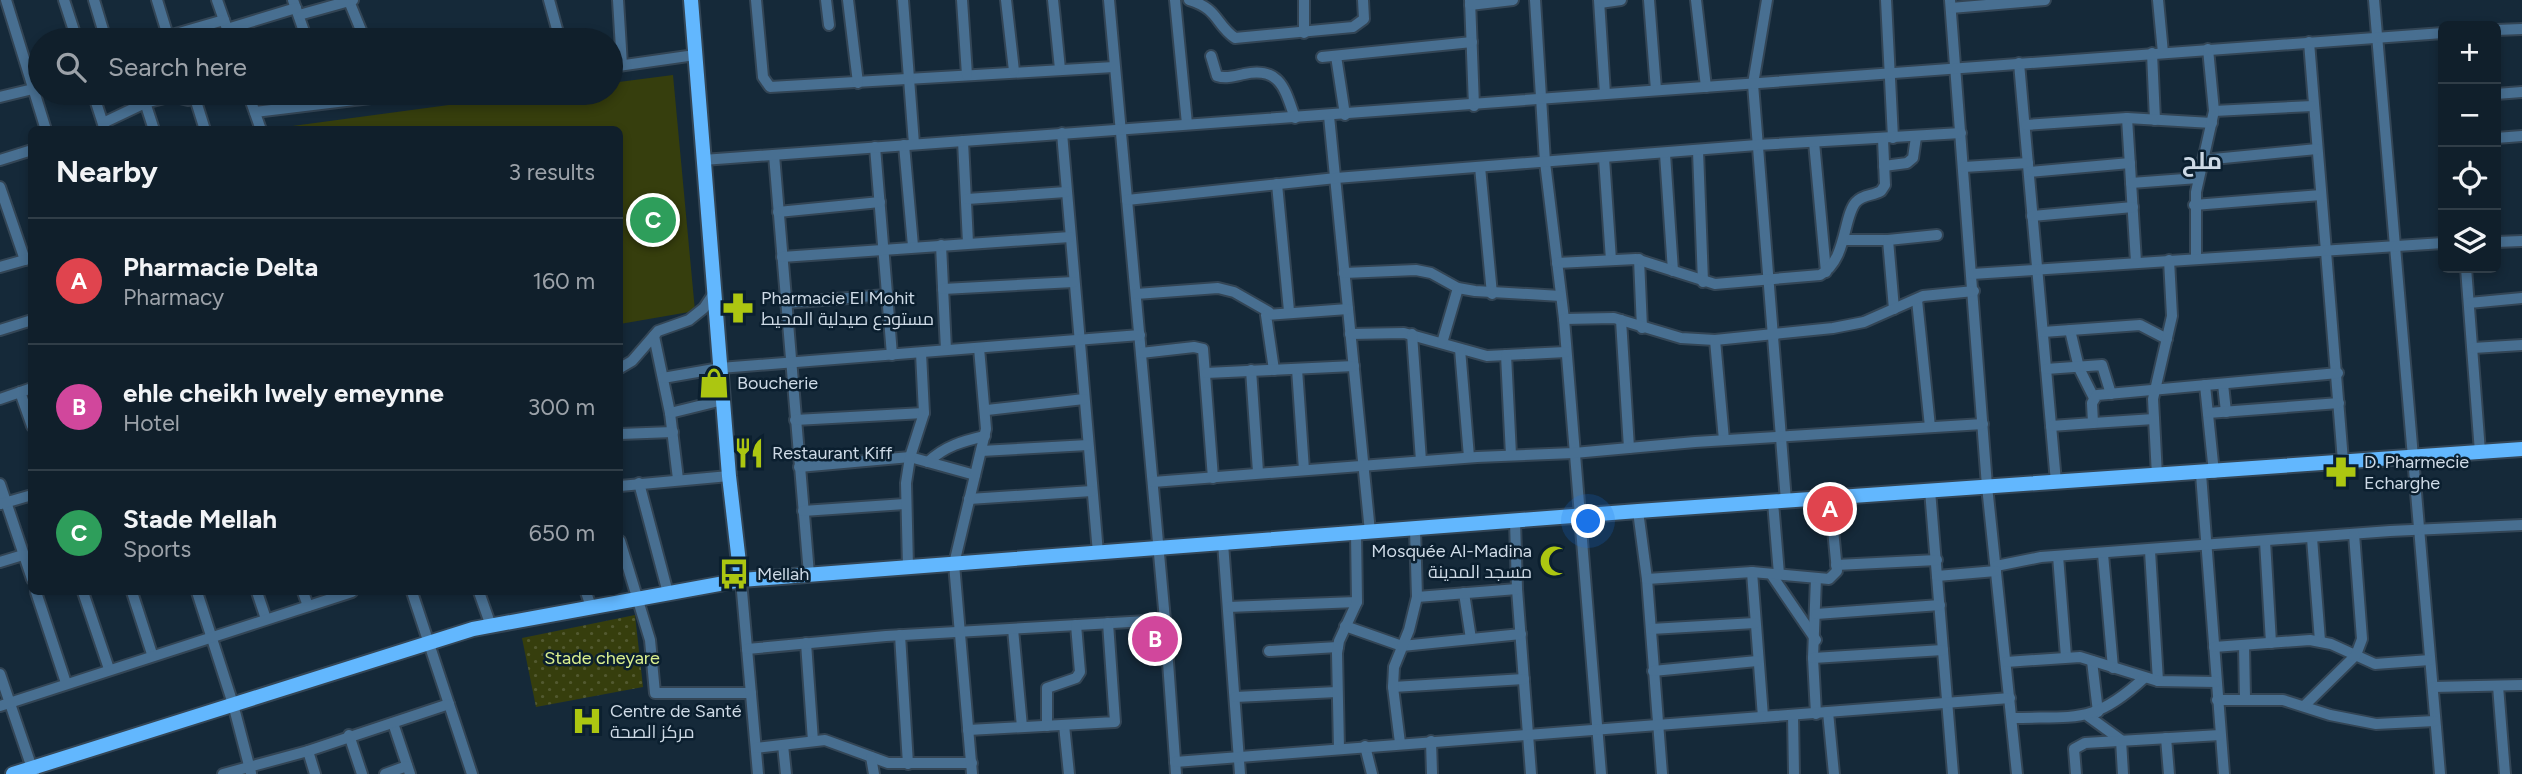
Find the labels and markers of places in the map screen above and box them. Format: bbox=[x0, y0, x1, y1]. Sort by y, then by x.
pin: C bbox=[630, 194, 676, 246]
place label: Pharmacie El Mohit مستودع صيدلية المحيط bbox=[761, 287, 934, 331]
pharmacy icon: Pharmacie El Mohit مستودع صيدلية المحيط bbox=[721, 291, 755, 325]
shop icon: Boucherie bbox=[697, 366, 731, 400]
place label: Boucherie bbox=[737, 372, 818, 394]
restaurant icon: Restaurant Kiff bbox=[732, 436, 766, 470]
place label: Restaurant Kiff bbox=[772, 442, 893, 464]
place label: D. Pharmecie Echarghe bbox=[2364, 451, 2469, 494]
pharmacy icon: D. Pharmecie Echarghe bbox=[2324, 455, 2358, 489]
pin: A bbox=[1807, 483, 1853, 535]
place label: Mosquée Al-Madina مسجد المدينة bbox=[1371, 540, 1532, 583]
mosque icon: Mosquée Al-Madina مسجد المدينة bbox=[1538, 544, 1572, 578]
bus stop icon: Mellah bbox=[717, 557, 751, 591]
place label: Mellah bbox=[757, 563, 809, 585]
pin: B bbox=[1132, 613, 1178, 665]
place label: Centre de Santé مركز الصحة bbox=[610, 700, 742, 743]
hospital icon: Centre de Santé مركز الصحة bbox=[570, 704, 604, 738]

